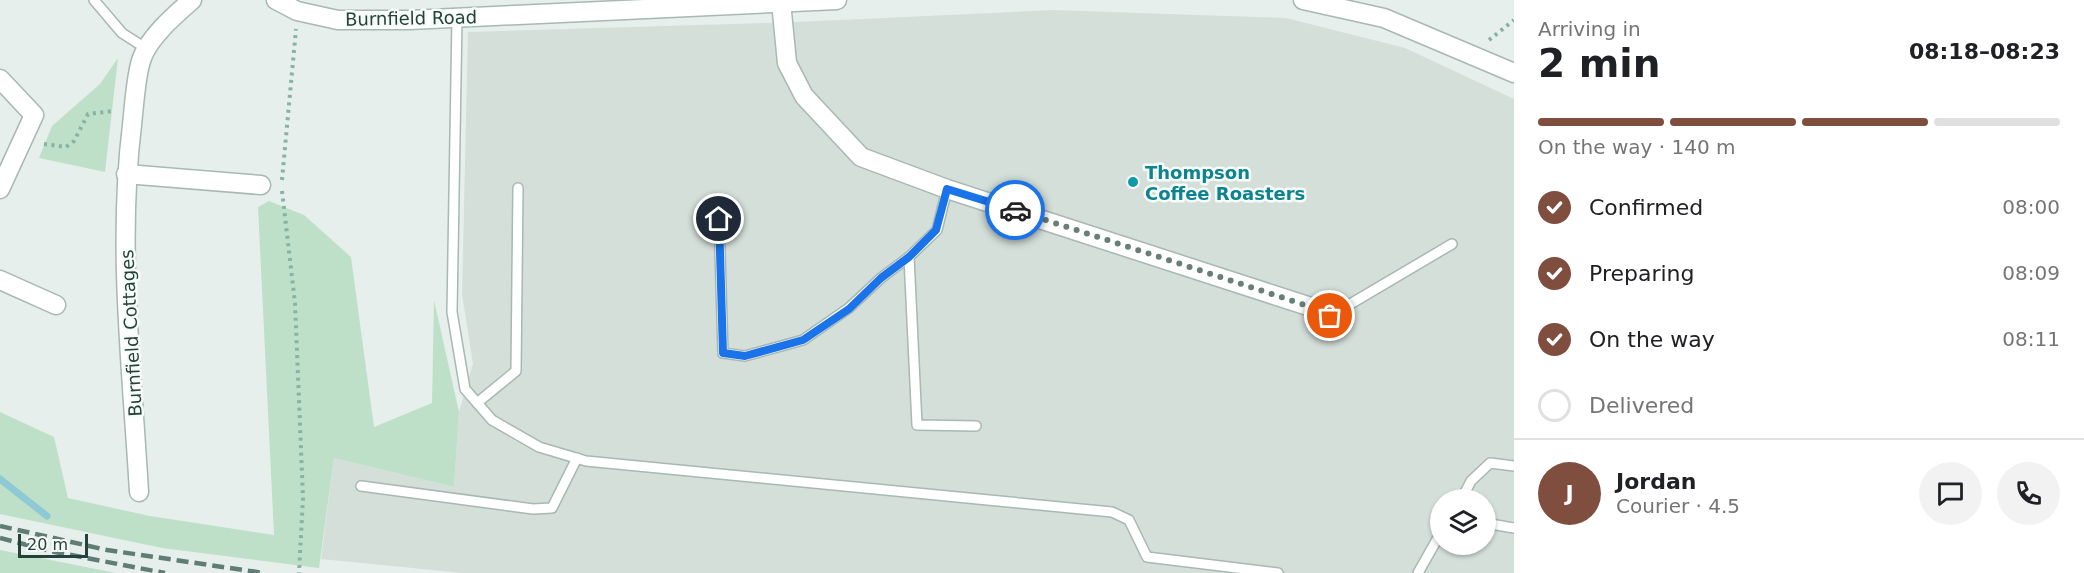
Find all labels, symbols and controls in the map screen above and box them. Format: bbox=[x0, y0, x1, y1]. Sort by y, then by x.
street label: Burnfield Road bbox=[345, 6, 477, 30]
text: Arriving in bbox=[1538, 17, 1641, 41]
text: 08:18–08:23 bbox=[1909, 39, 2060, 64]
text: 2 min bbox=[1538, 41, 1660, 86]
text: On the way · 140 m bbox=[1538, 135, 1736, 159]
place label: Thompson Coffee Roasters bbox=[1145, 162, 1305, 204]
marker: Thompson Coffee Roasters bbox=[1126, 175, 1140, 189]
courier bbox=[985, 180, 1045, 240]
icon: check bbox=[1538, 191, 1571, 224]
pin bbox=[693, 193, 744, 244]
icon: car bbox=[999, 194, 1032, 227]
text: Confirmed bbox=[1589, 195, 1703, 220]
text: 08:00 bbox=[2002, 195, 2060, 219]
icon: home bbox=[702, 202, 735, 235]
street label: Burnfield Cottages bbox=[116, 249, 146, 417]
icon: check bbox=[1538, 257, 1571, 290]
text: Preparing bbox=[1589, 261, 1695, 286]
text: 08:09 bbox=[2002, 261, 2060, 285]
pin bbox=[1304, 290, 1355, 341]
icon: bag bbox=[1313, 299, 1346, 332]
icon: check bbox=[1538, 323, 1571, 356]
text: On the way bbox=[1589, 327, 1715, 352]
text: 08:11 bbox=[2002, 327, 2060, 351]
text: Delivered bbox=[1589, 393, 1694, 418]
button: chat bbox=[1919, 462, 1982, 525]
button: phone bbox=[1997, 462, 2060, 525]
text: Jordan bbox=[1616, 469, 1696, 494]
text: J bbox=[1565, 481, 1574, 506]
map controls bbox=[1430, 489, 1496, 555]
button: layers bbox=[1430, 489, 1496, 555]
text: Courier · 4.5 bbox=[1616, 494, 1740, 518]
scale bar bbox=[18, 531, 88, 558]
text: 20 m bbox=[27, 535, 68, 554]

